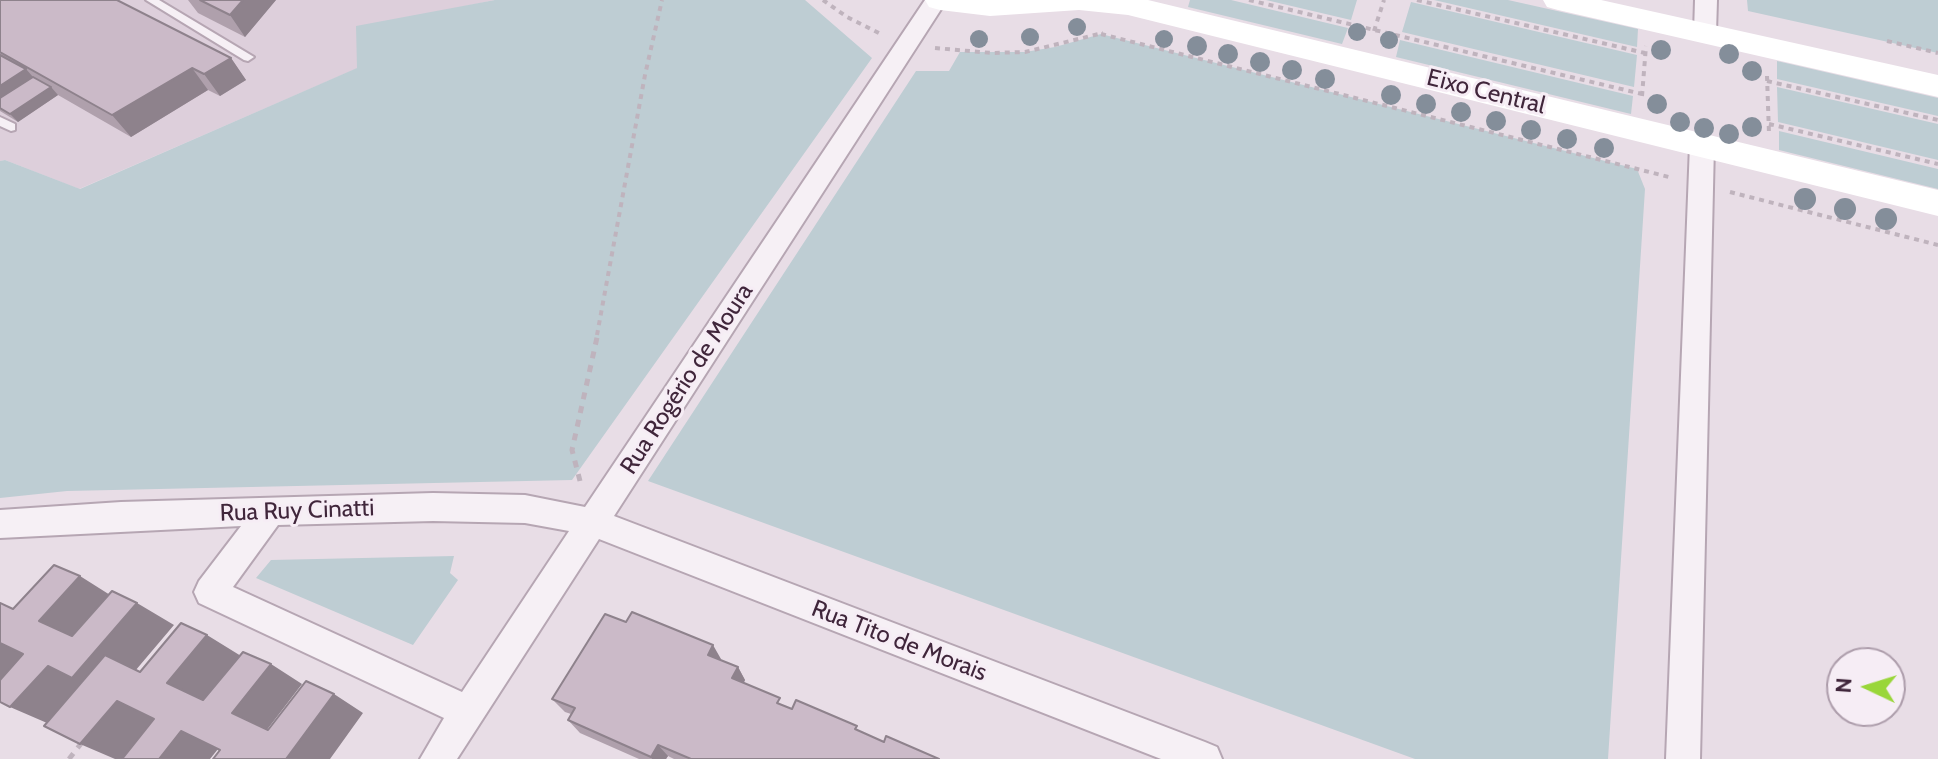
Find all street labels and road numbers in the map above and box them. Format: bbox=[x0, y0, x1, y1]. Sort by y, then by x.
street label: Eixo Central bbox=[1424, 63, 1548, 121]
street label: Rua Rogério de Moura bbox=[615, 278, 759, 480]
street label: Rua Ruy Cinatti bbox=[219, 494, 375, 528]
street label: Rua Tito de Morais bbox=[807, 594, 991, 688]

